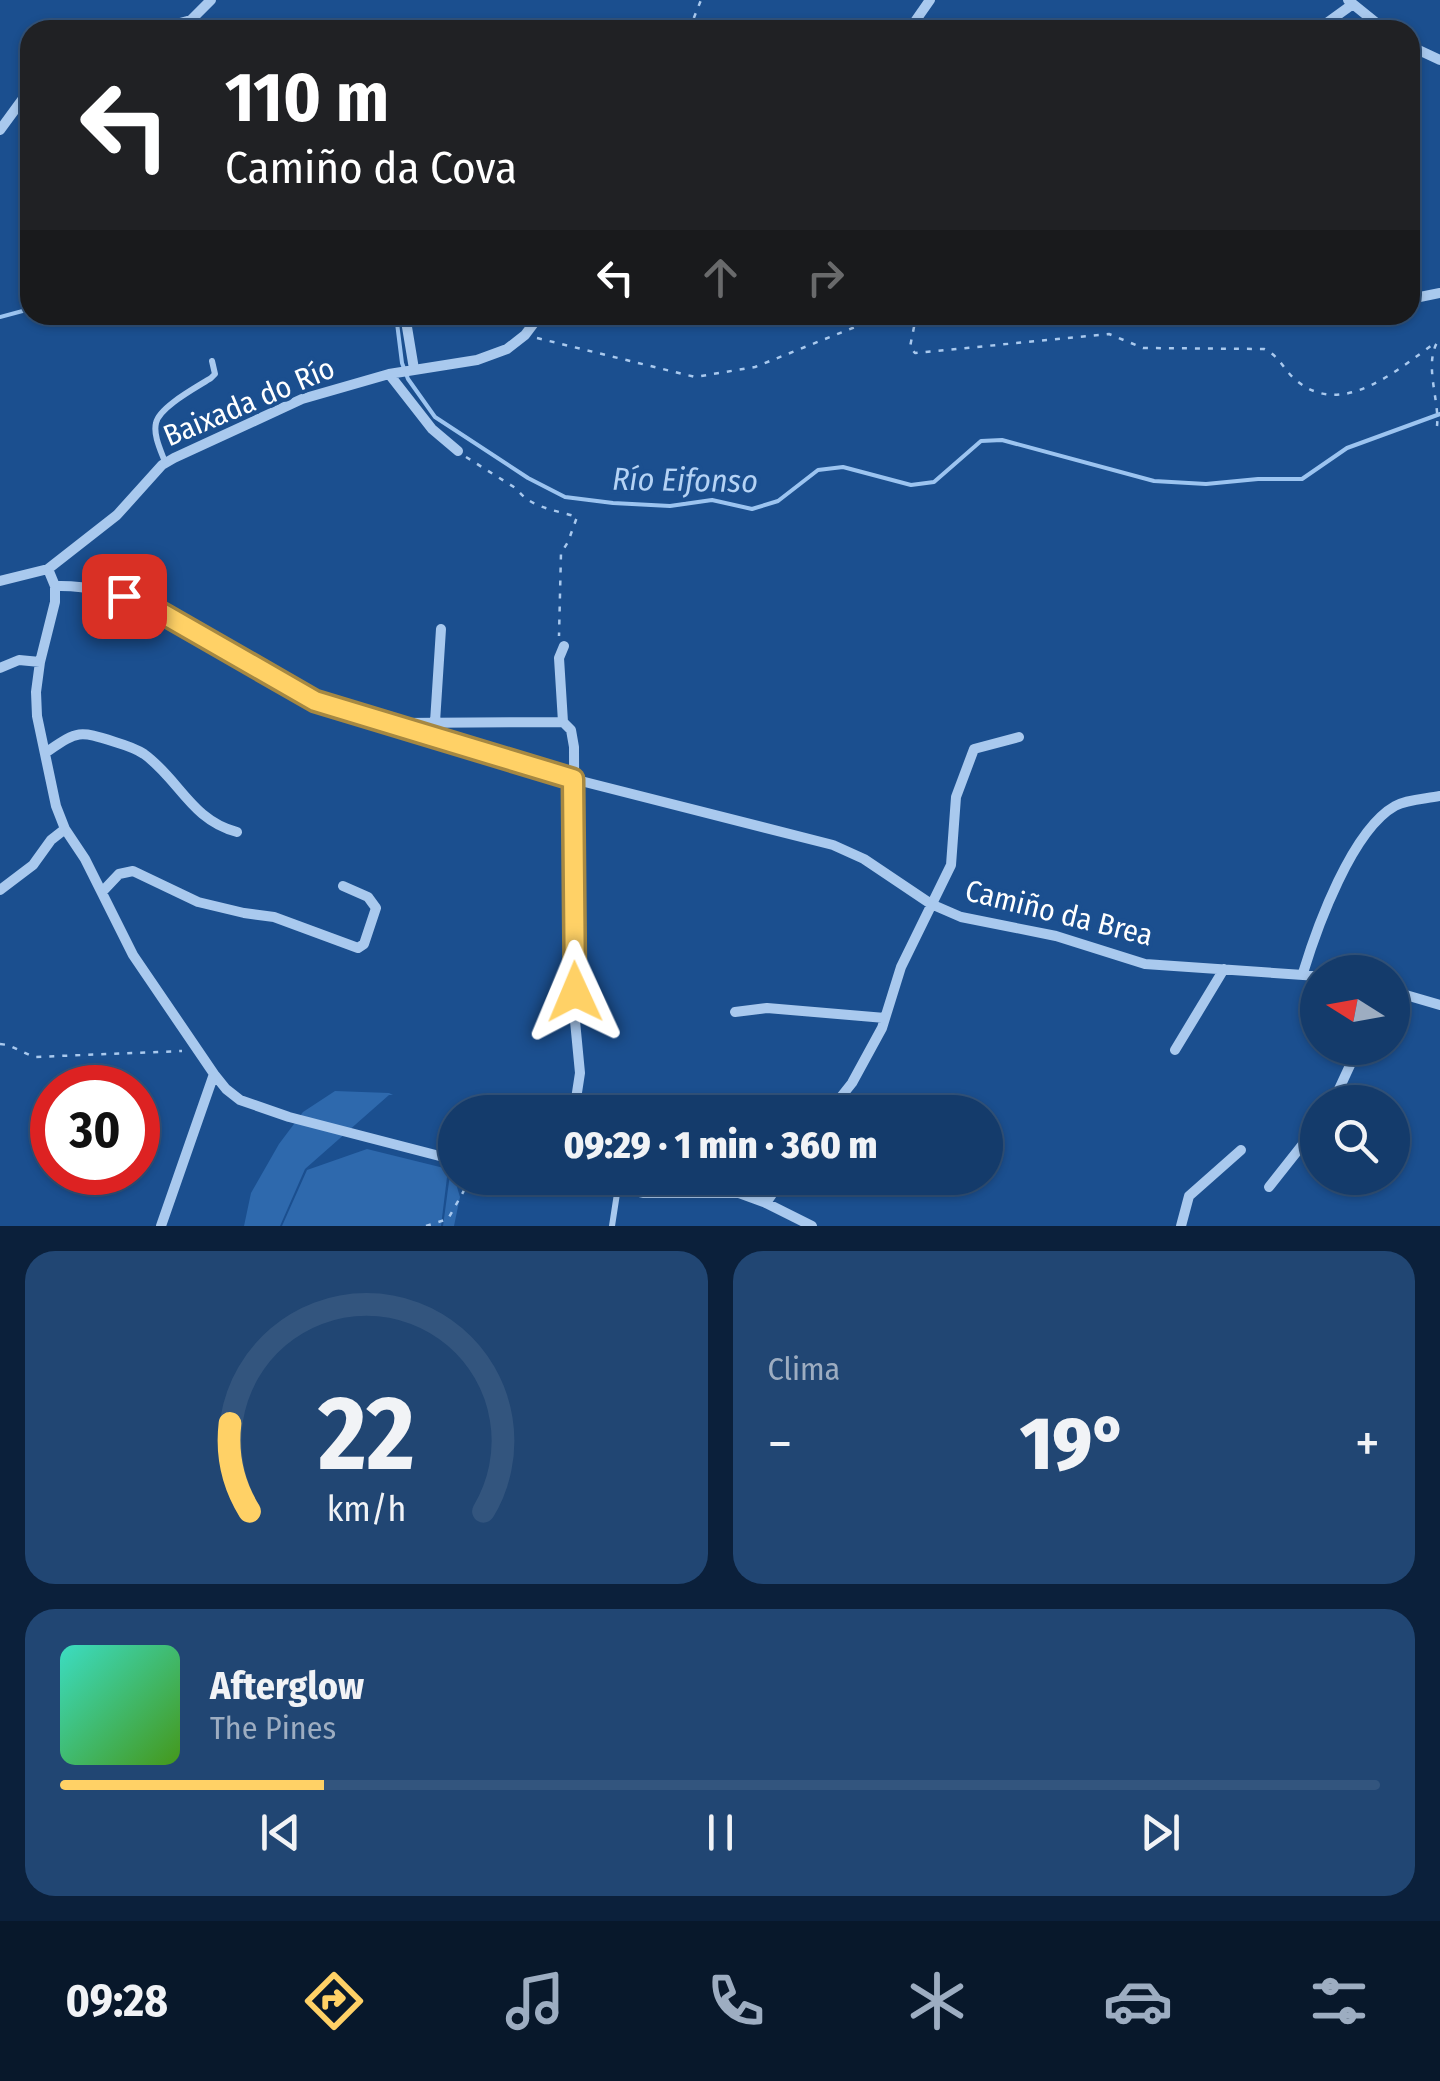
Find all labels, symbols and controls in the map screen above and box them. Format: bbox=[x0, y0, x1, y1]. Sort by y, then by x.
text: 110 m bbox=[225, 56, 389, 140]
icon: left bbox=[60, 60, 190, 190]
text: Camiño da Cova bbox=[225, 141, 517, 195]
icon: left bbox=[588, 250, 643, 305]
icon: ahead bbox=[693, 250, 748, 305]
icon: right bbox=[798, 250, 853, 305]
street label: Baixada do Río bbox=[158, 350, 340, 454]
water label: Río Eifonso bbox=[612, 460, 758, 500]
pin bbox=[82, 554, 167, 639]
icon: arrive bbox=[97, 569, 152, 624]
street label: Camiño da Brea bbox=[961, 872, 1157, 954]
position arrow bbox=[523, 940, 627, 1044]
north arrow bbox=[1300, 955, 1410, 1065]
map controls bbox=[1300, 955, 1410, 1195]
speed limit sign: 30 bbox=[30, 1065, 160, 1195]
button: search bbox=[1300, 1085, 1410, 1195]
text: 09:29 · 1 min · 360 m bbox=[563, 1122, 878, 1168]
text: Clima bbox=[768, 1350, 840, 1388]
text: 22 bbox=[317, 1372, 414, 1497]
text: 19° bbox=[1020, 1399, 1127, 1489]
text: − bbox=[768, 1411, 792, 1477]
text: + bbox=[1355, 1411, 1380, 1477]
text: km/h bbox=[326, 1488, 406, 1530]
text: Afterglow bbox=[210, 1663, 364, 1709]
text: The Pines bbox=[210, 1709, 336, 1747]
icon: previous bbox=[253, 1805, 308, 1860]
icon: pause bbox=[693, 1805, 748, 1860]
icon: next bbox=[1133, 1805, 1188, 1860]
icon: directions bbox=[299, 1966, 369, 2036]
icon: music bbox=[500, 1966, 570, 2036]
icon: phone bbox=[701, 1966, 771, 2036]
icon: climate bbox=[902, 1966, 972, 2036]
icon: car bbox=[1103, 1966, 1173, 2036]
icon: filters bbox=[1304, 1966, 1374, 2036]
text: 09:28 bbox=[66, 1974, 168, 2028]

